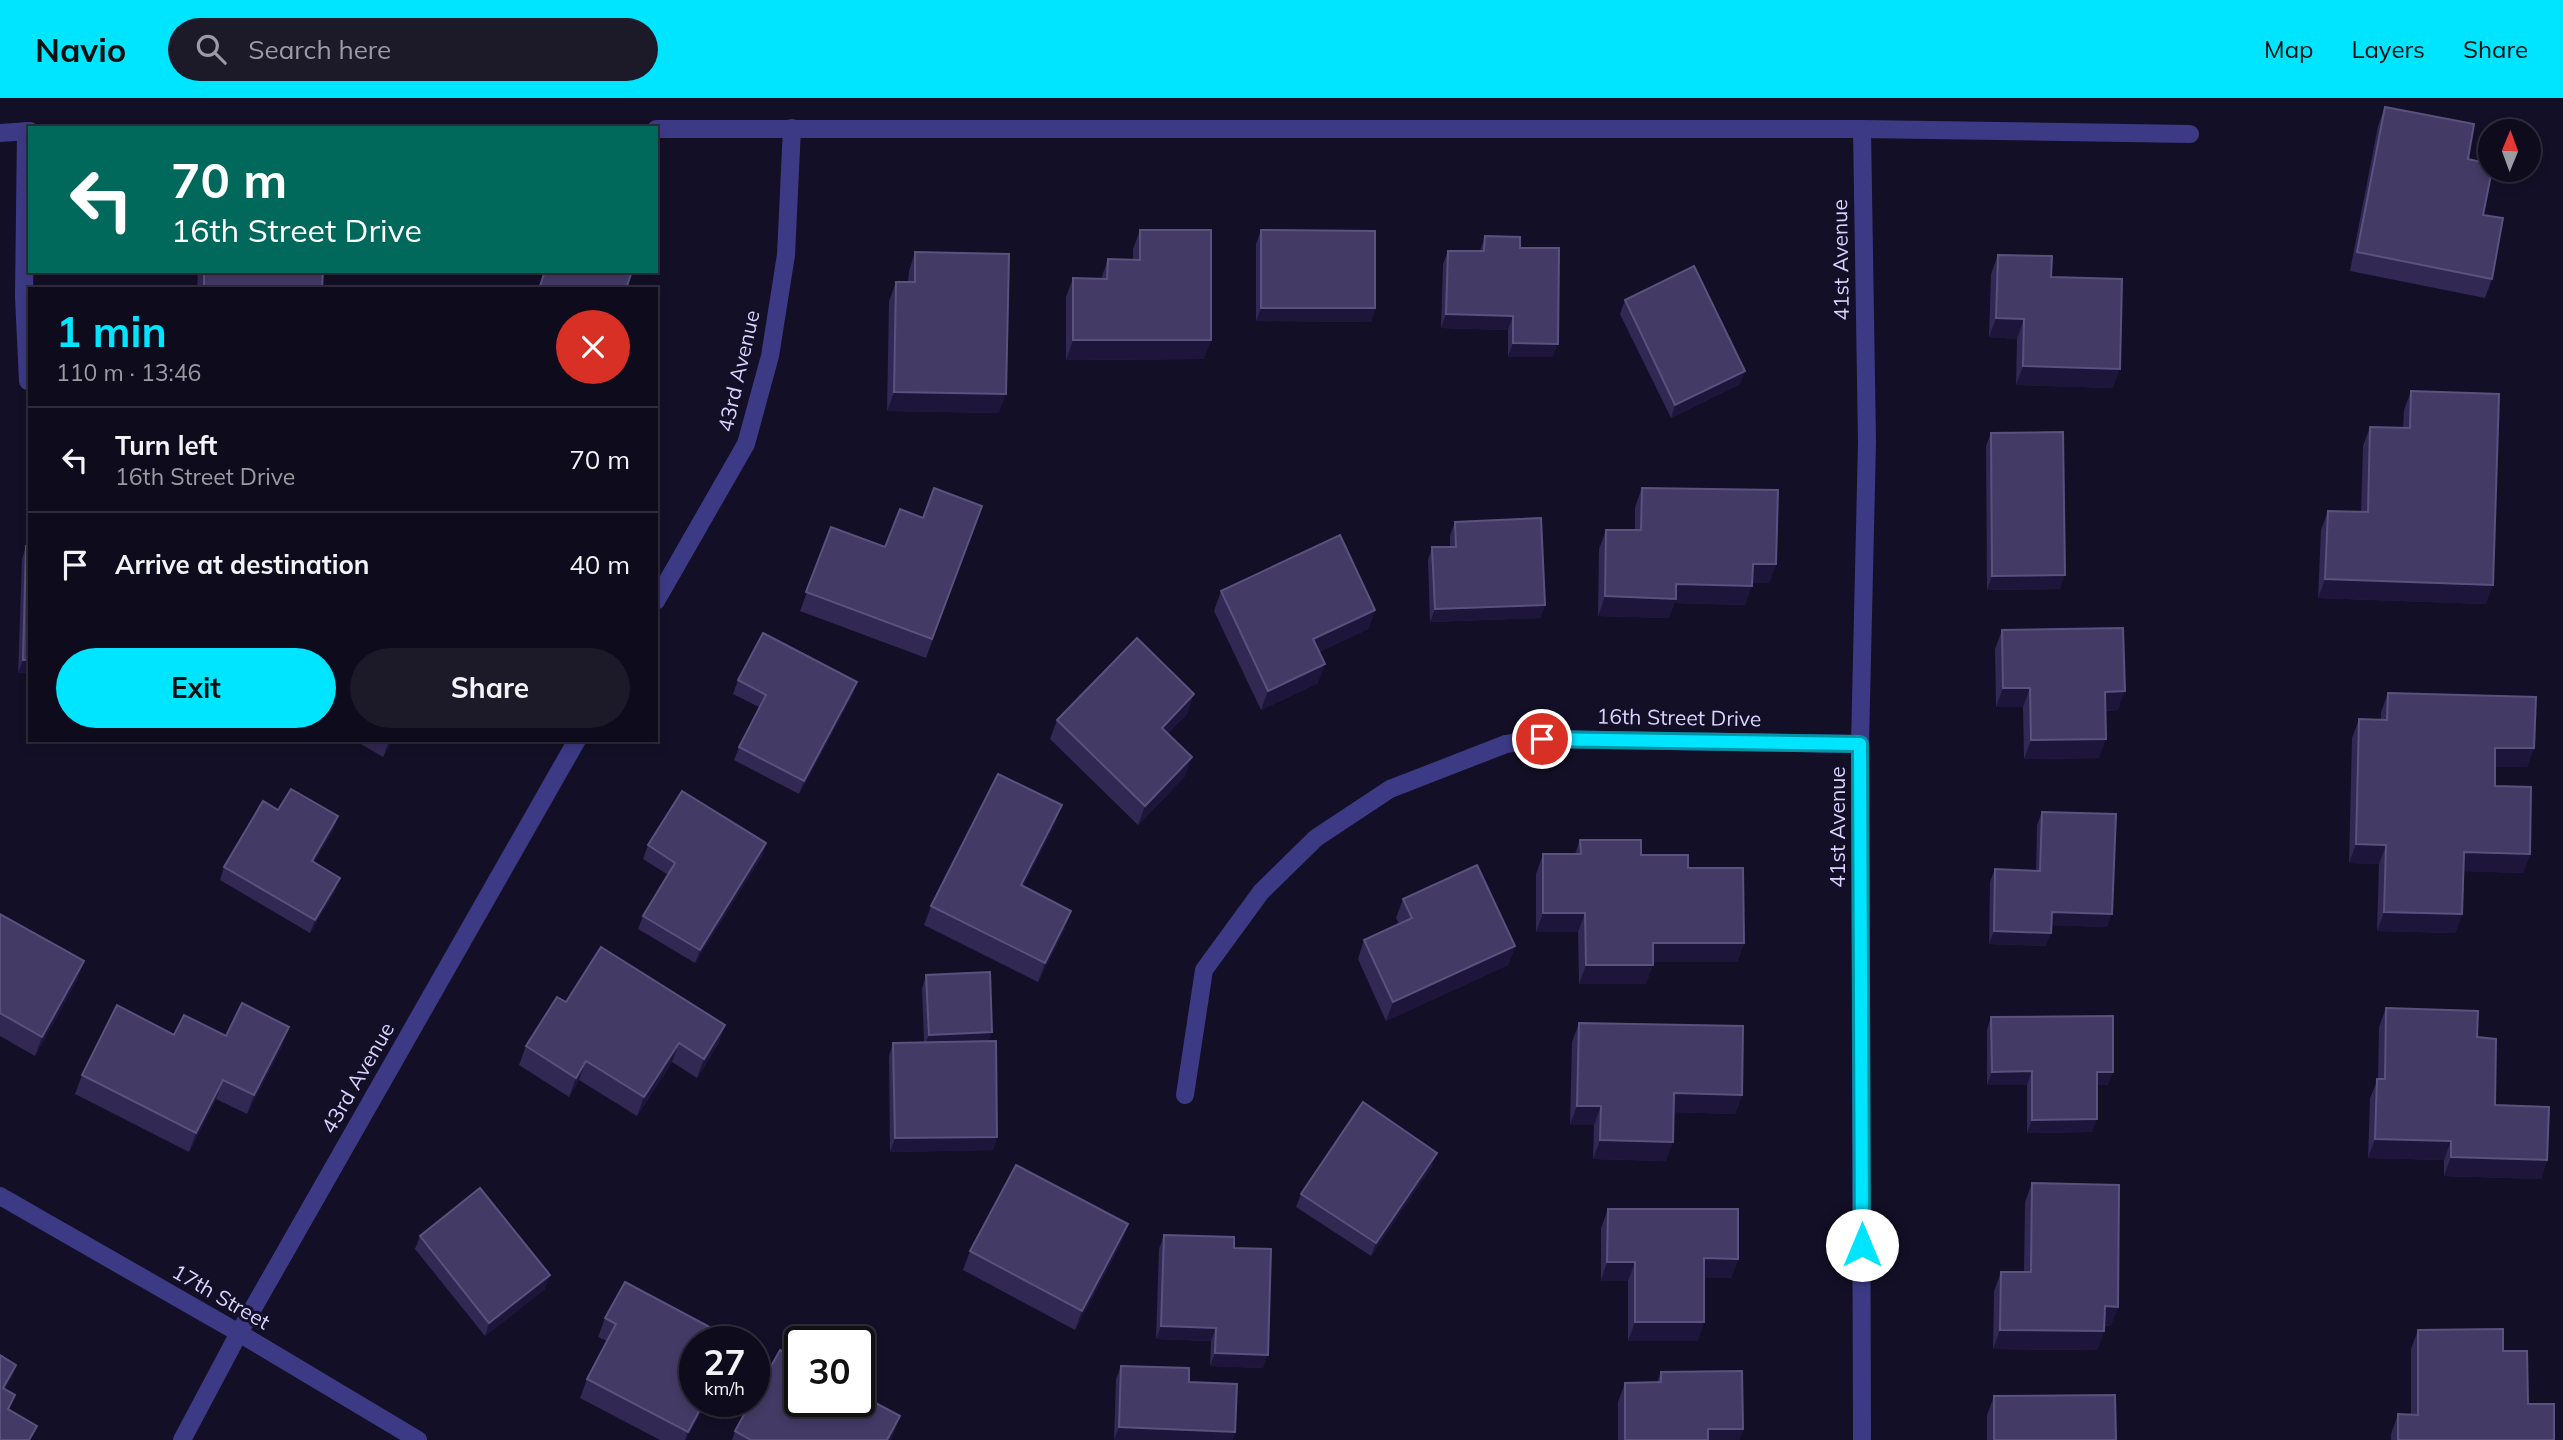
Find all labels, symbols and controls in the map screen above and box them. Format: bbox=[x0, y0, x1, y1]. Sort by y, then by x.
search box bbox=[168, 18, 658, 81]
text: Navio bbox=[35, 29, 126, 70]
icon: search bbox=[192, 30, 230, 68]
text: Search here bbox=[248, 33, 391, 66]
text: Map bbox=[2264, 34, 2313, 64]
text: Layers bbox=[2351, 34, 2425, 64]
text: Share bbox=[2463, 34, 2528, 64]
north arrow bbox=[2478, 119, 2541, 182]
map controls bbox=[2478, 119, 2541, 182]
text: 70 m bbox=[171, 149, 287, 210]
icon: left bbox=[56, 154, 147, 245]
street label: 41st Avenue bbox=[1826, 199, 1854, 321]
text: 16th Street Drive bbox=[171, 210, 422, 250]
text: 1 min bbox=[56, 305, 167, 358]
street label: 43rd Avenue bbox=[711, 307, 765, 434]
button: close bbox=[556, 310, 630, 384]
text: 110 m · 13:46 bbox=[56, 358, 201, 387]
text: Turn left bbox=[115, 429, 217, 462]
icon: left bbox=[56, 441, 94, 479]
text: 70 m bbox=[569, 443, 630, 476]
text: 16th Street Drive bbox=[115, 462, 295, 491]
icon: arrive bbox=[56, 546, 94, 584]
text: Arrive at destination bbox=[115, 548, 370, 581]
text: 40 m bbox=[569, 548, 630, 581]
button: Exit bbox=[56, 648, 336, 728]
button: Share bbox=[350, 648, 630, 728]
street label: 16th Street Drive bbox=[1596, 703, 1762, 731]
pin bbox=[1512, 709, 1572, 769]
icon: arrive bbox=[1523, 720, 1561, 758]
street label: 41st Avenue bbox=[1824, 766, 1850, 888]
street label: 43rd Avenue bbox=[315, 1017, 399, 1138]
position arrow bbox=[1825, 1208, 1899, 1282]
street label: 17th Street bbox=[168, 1258, 275, 1334]
speed limit sign: 30 bbox=[784, 1326, 875, 1417]
text: 27 bbox=[703, 1340, 746, 1384]
text: km/h bbox=[704, 1377, 745, 1400]

